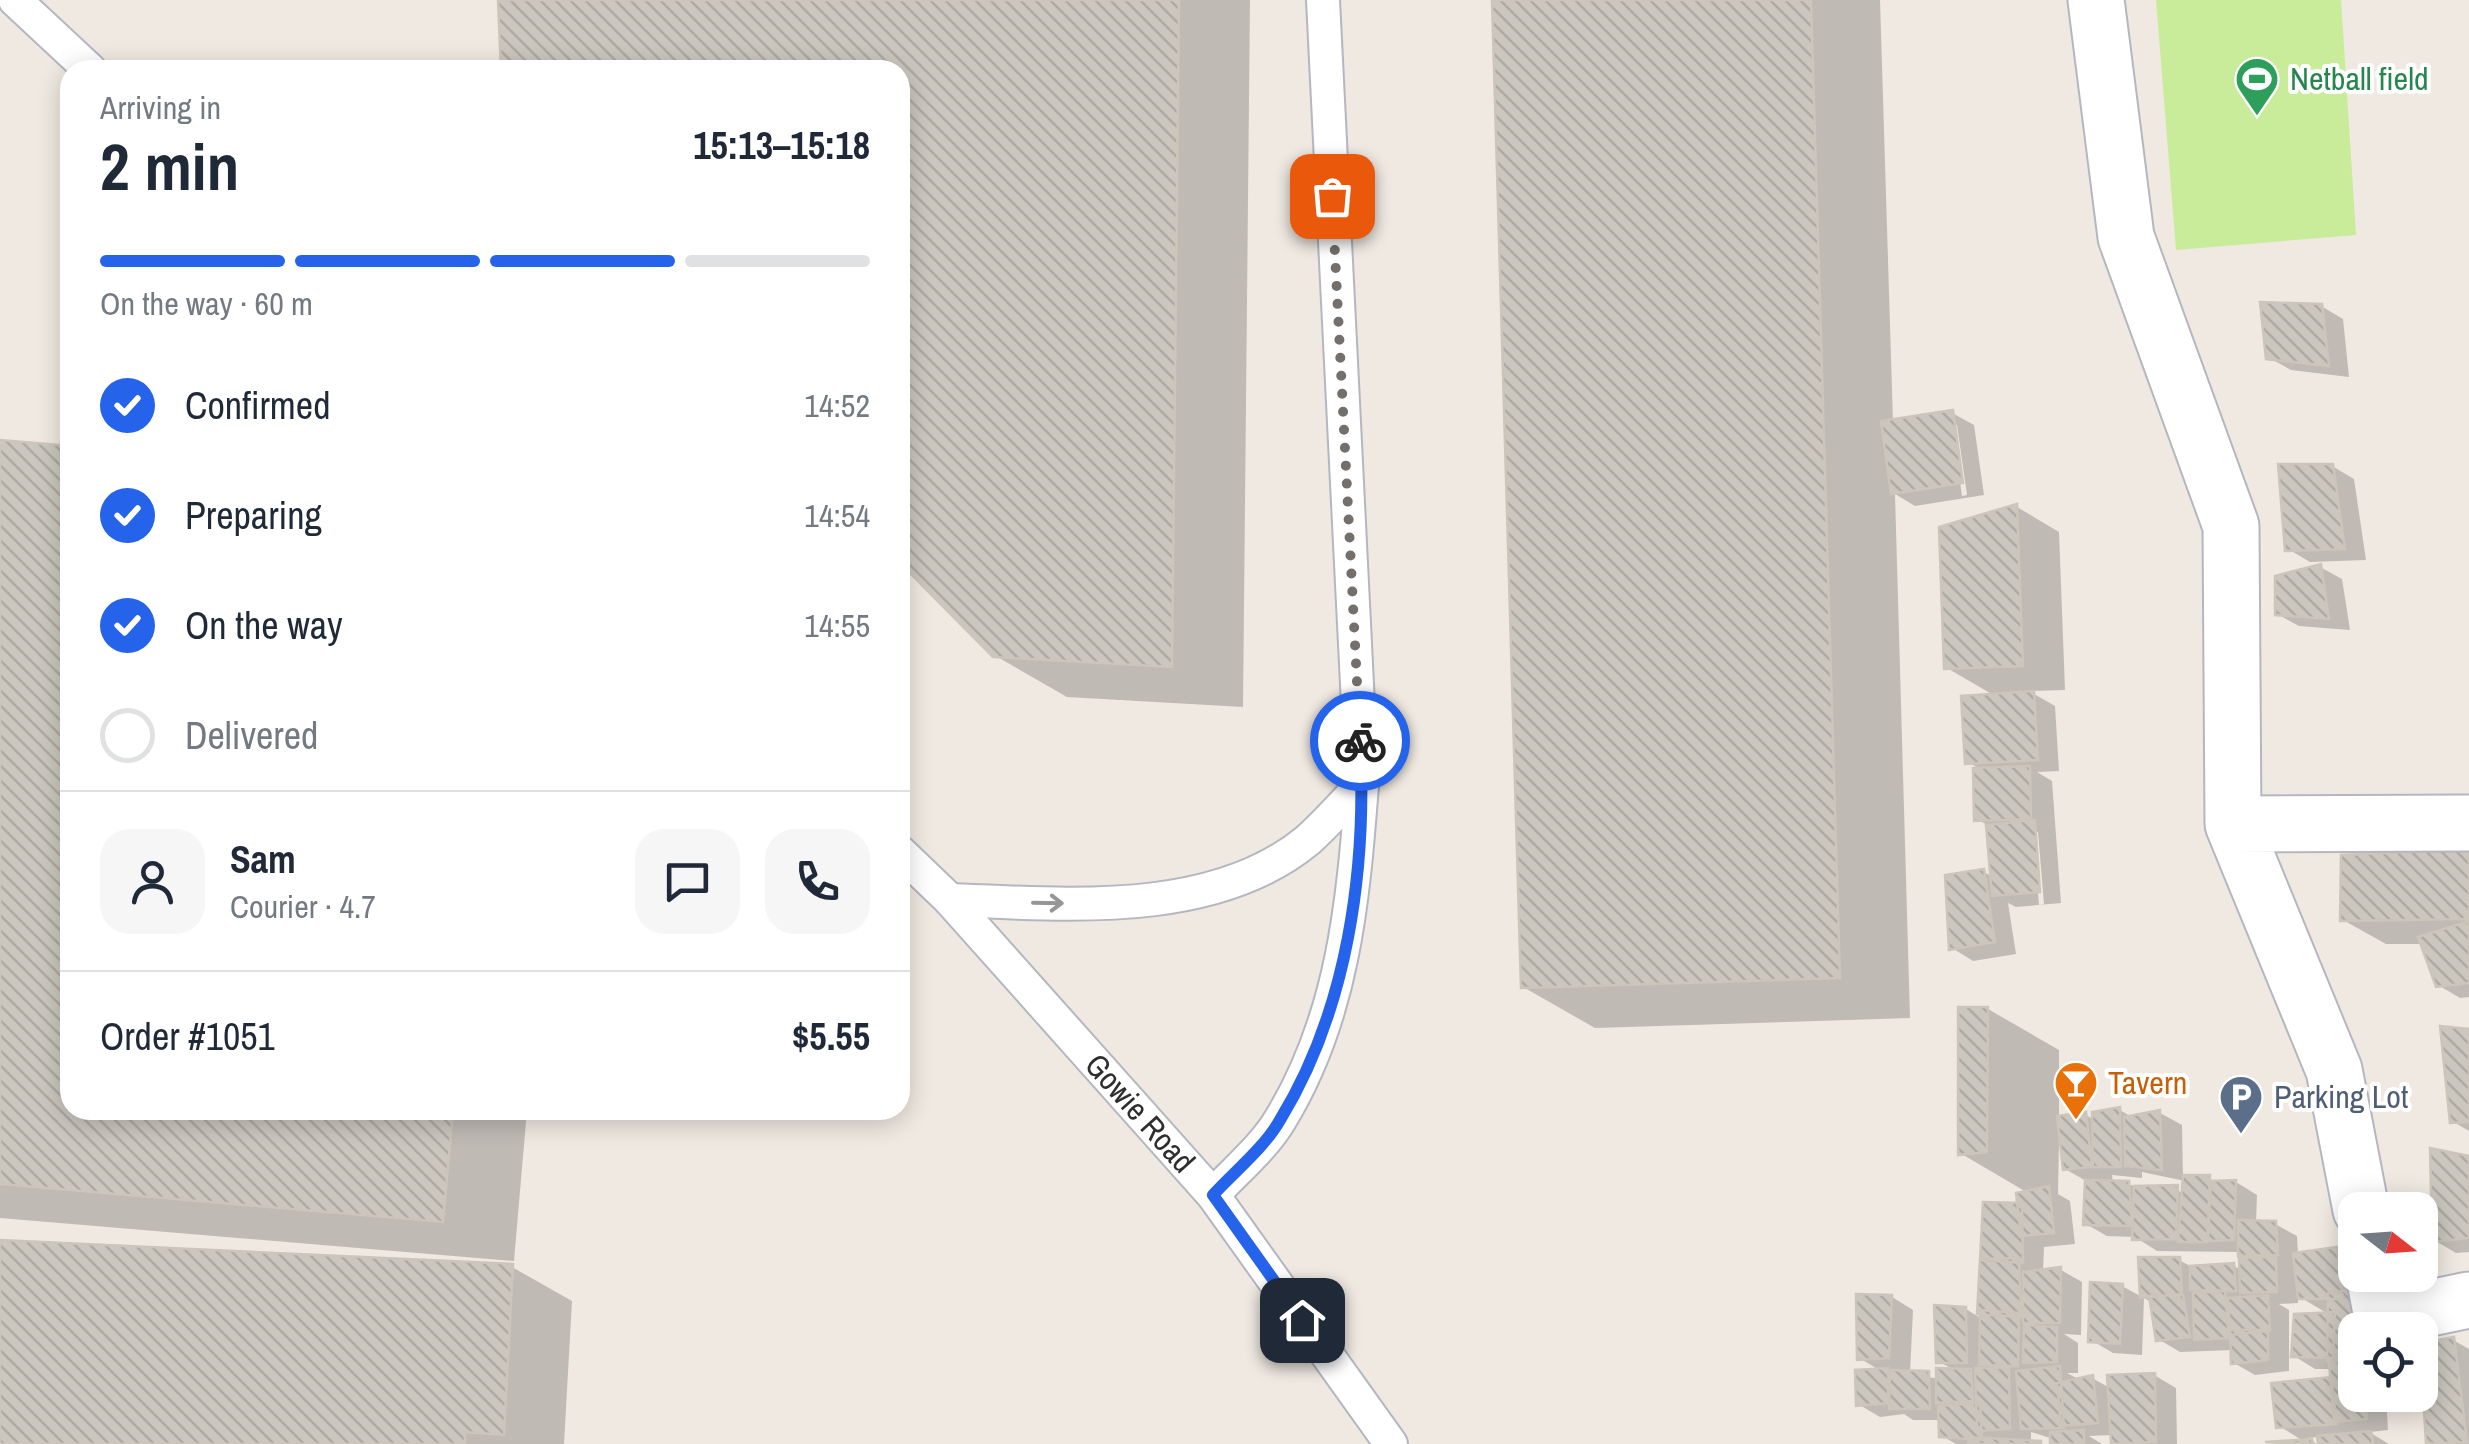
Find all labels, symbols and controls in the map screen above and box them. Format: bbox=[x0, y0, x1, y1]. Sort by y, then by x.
sports icon: Netball field bbox=[2234, 56, 2280, 117]
place label: Netball field bbox=[2290, 57, 2429, 100]
text: Arriving in bbox=[100, 86, 221, 129]
text: 15:13–15:18 bbox=[693, 120, 870, 171]
text: 2 min bbox=[100, 123, 239, 210]
pin bbox=[1290, 154, 1375, 239]
icon: bag bbox=[1305, 169, 1360, 224]
text: On the way · 60 m bbox=[100, 282, 313, 325]
icon: check bbox=[100, 378, 155, 433]
text: Confirmed bbox=[185, 380, 330, 431]
text: 14:52 bbox=[804, 384, 870, 427]
icon: check bbox=[100, 488, 155, 543]
text: Preparing bbox=[185, 490, 322, 541]
text: 14:54 bbox=[804, 494, 870, 537]
icon: check bbox=[100, 598, 155, 653]
text: On the way bbox=[185, 600, 343, 651]
text: 14:55 bbox=[804, 604, 870, 647]
courier bbox=[1310, 691, 1410, 791]
text: Delivered bbox=[185, 710, 318, 761]
icon: bike bbox=[1333, 714, 1388, 769]
button: person bbox=[100, 829, 205, 934]
button: chat bbox=[635, 829, 740, 934]
button: phone bbox=[765, 829, 870, 934]
text: Sam bbox=[230, 834, 296, 885]
text: Courier · 4.7 bbox=[230, 885, 376, 928]
one-way arrow bbox=[1030, 894, 1063, 912]
text: Order #1051 bbox=[100, 1011, 275, 1062]
text: $5.55 bbox=[792, 1011, 870, 1062]
street label: Gowie Road bbox=[1076, 1044, 1205, 1182]
bar icon: Tavern bbox=[2053, 1060, 2099, 1121]
place label: Tavern bbox=[2108, 1061, 2187, 1104]
parking icon: Parking Lot bbox=[2218, 1074, 2264, 1135]
place label: Parking Lot bbox=[2274, 1075, 2408, 1118]
north arrow bbox=[2338, 1192, 2438, 1292]
map controls bbox=[2338, 1192, 2438, 1412]
pin bbox=[1260, 1278, 1345, 1363]
icon: home bbox=[1275, 1293, 1330, 1348]
button: locate bbox=[2338, 1312, 2438, 1412]

